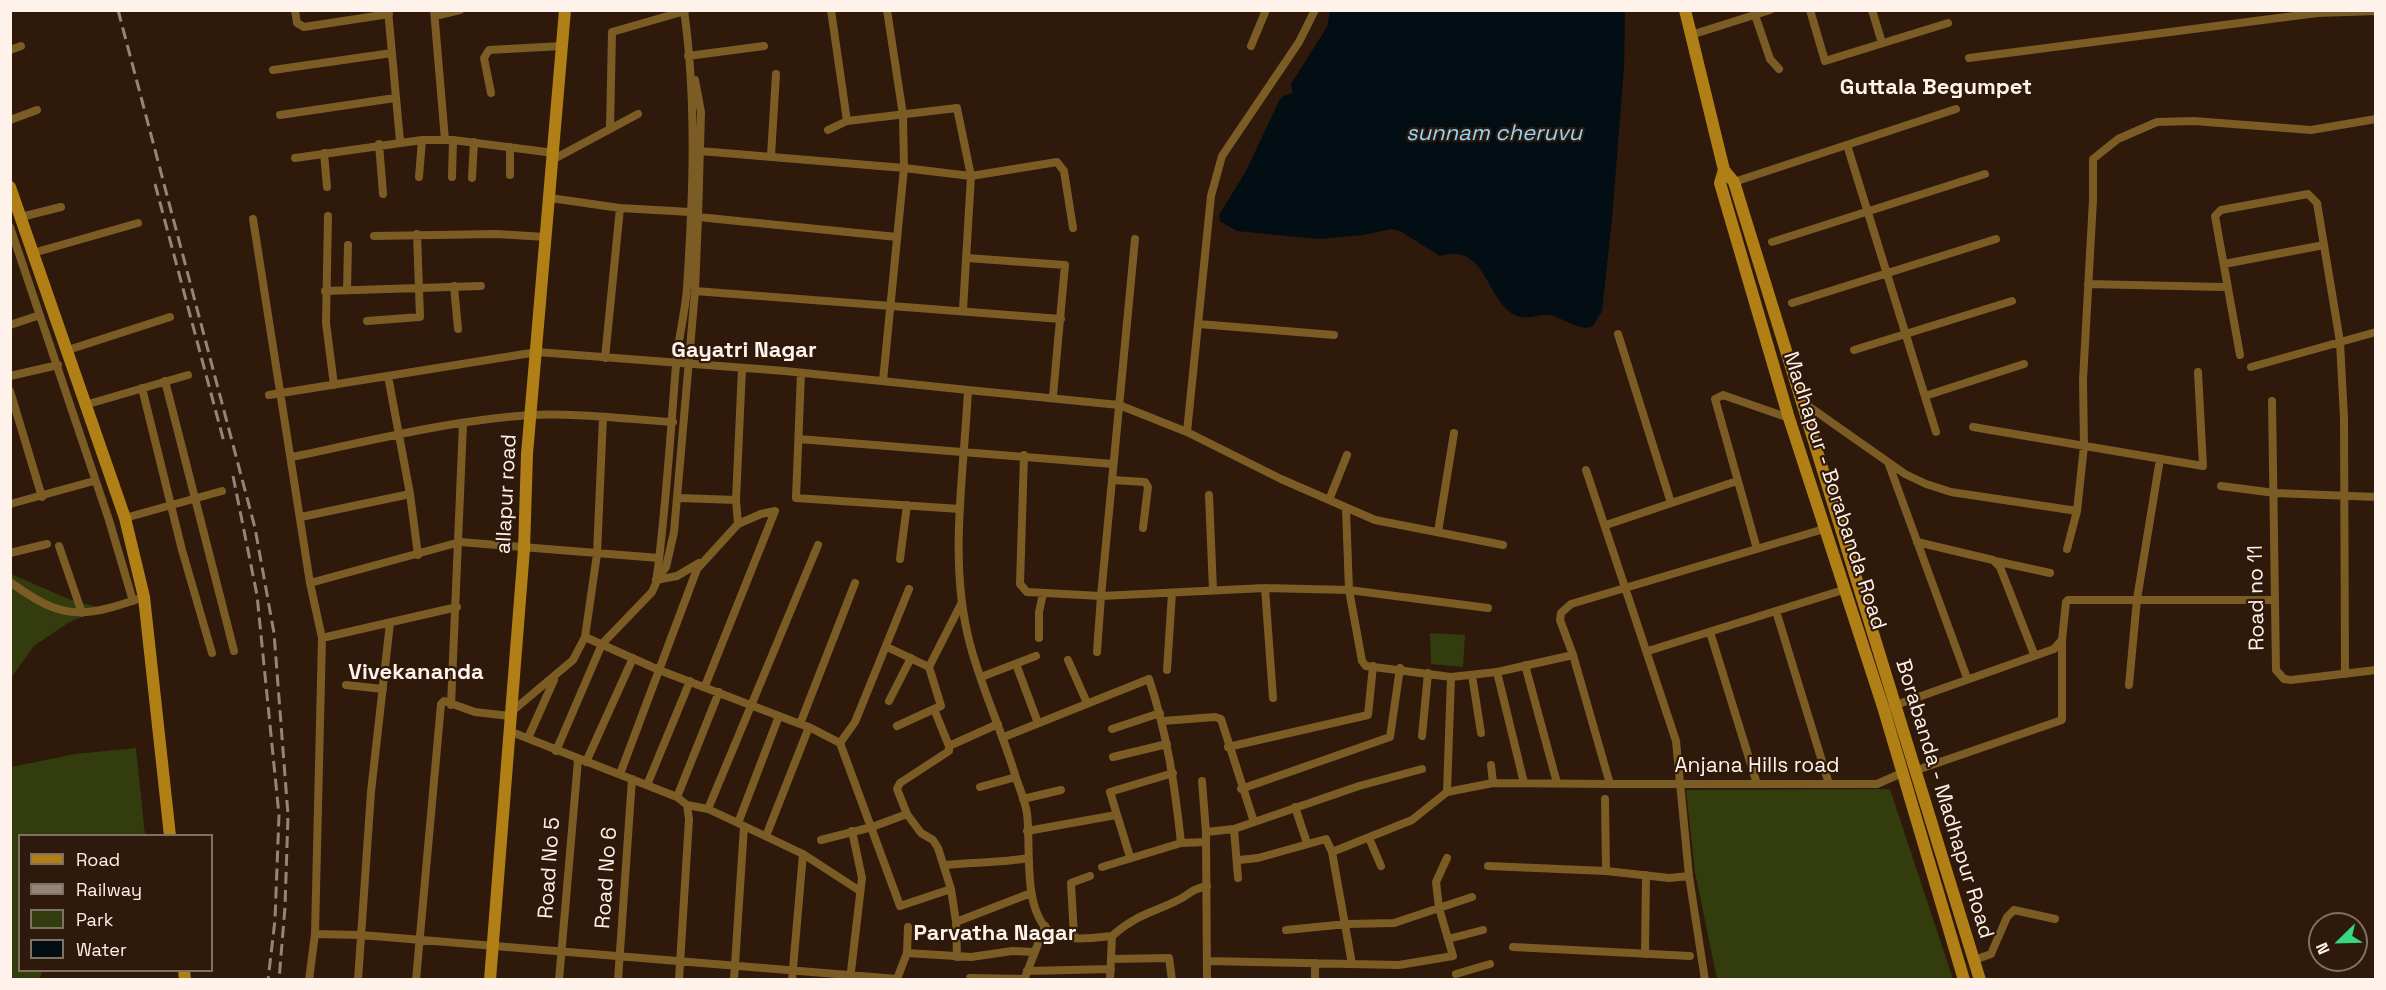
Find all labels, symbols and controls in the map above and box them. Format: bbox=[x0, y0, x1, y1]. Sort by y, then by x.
district label: Guttala Begumpet bbox=[1840, 75, 2032, 101]
water label: sunnam cheruvu bbox=[1406, 121, 1582, 147]
district label: Gayatri Nagar bbox=[671, 338, 817, 364]
street label: Madhapur - Borabanda Road bbox=[1777, 349, 1891, 633]
street label: allapur road bbox=[491, 433, 523, 555]
street label: Road no 11 bbox=[2243, 545, 2271, 651]
street label: Borabanda - Madhapur Road bbox=[1889, 656, 1999, 942]
district label: Vivekananda bbox=[348, 660, 484, 686]
street label: Anjana Hills road bbox=[1674, 753, 1840, 779]
street label: Road No 5 bbox=[534, 816, 566, 920]
street label: Road No 6 bbox=[591, 826, 623, 930]
legend bbox=[18, 834, 213, 972]
text: Road bbox=[76, 848, 120, 871]
text: Railway bbox=[76, 878, 142, 901]
text: Park bbox=[76, 908, 113, 931]
north arrow bbox=[2308, 912, 2368, 972]
district label: Parvatha Nagar bbox=[914, 921, 1076, 947]
text: Water bbox=[76, 938, 127, 961]
text: N bbox=[2311, 939, 2335, 957]

